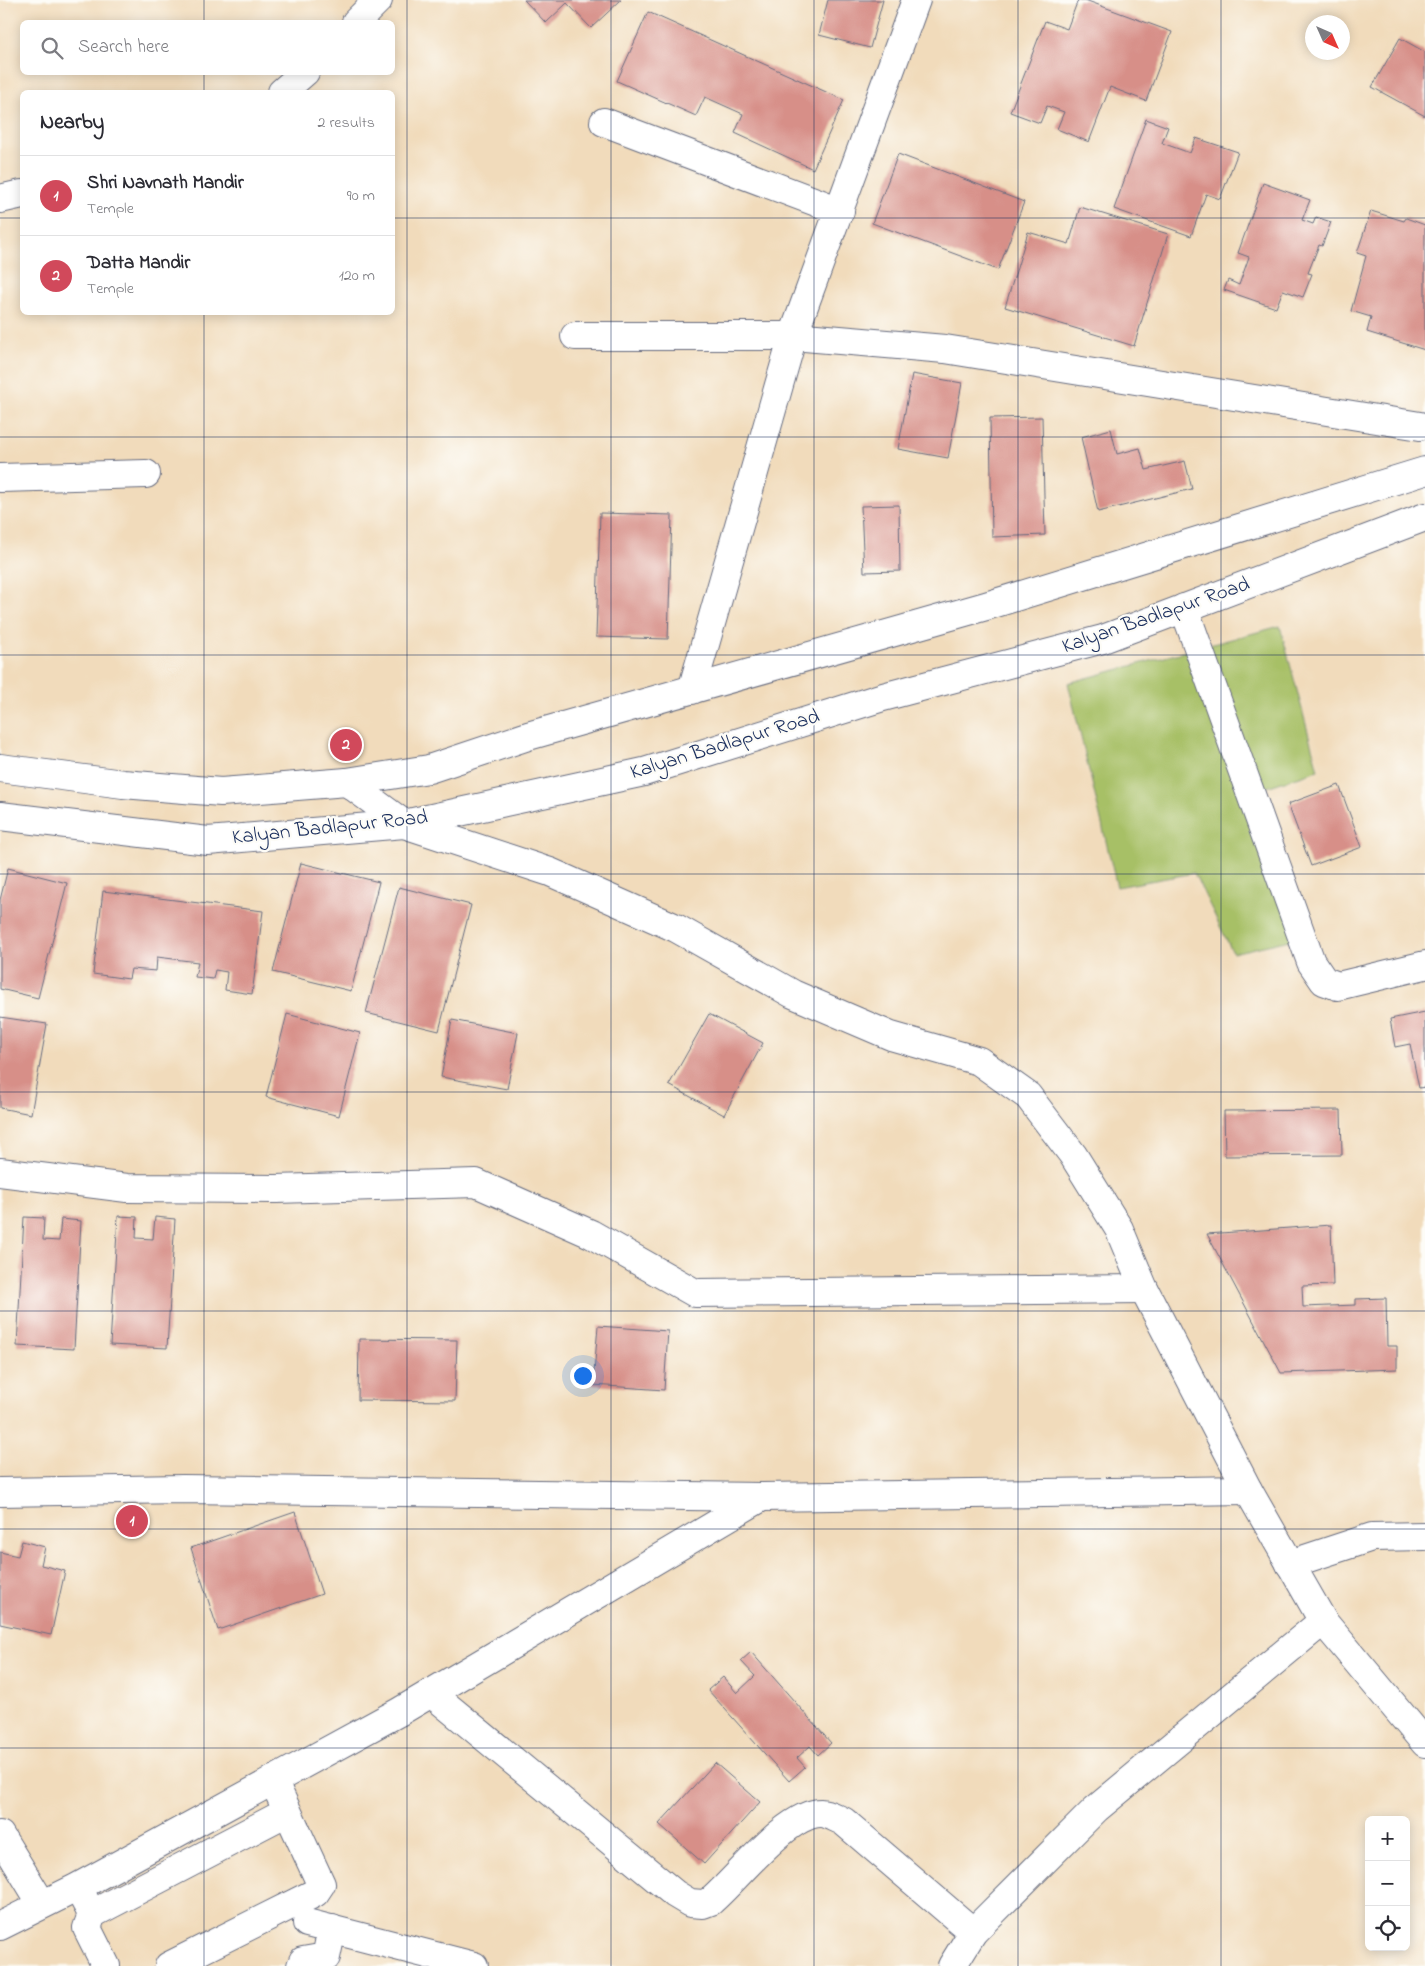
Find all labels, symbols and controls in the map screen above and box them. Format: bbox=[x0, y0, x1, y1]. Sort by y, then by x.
north arrow bbox=[1305, 15, 1350, 60]
search box bbox=[20, 20, 395, 75]
icon: search bbox=[38, 34, 66, 62]
text: Search here bbox=[78, 34, 169, 61]
text: Nearby bbox=[40, 108, 104, 138]
text: 2 results bbox=[317, 111, 375, 135]
text: Shri Navnath Mandir bbox=[87, 170, 244, 197]
text: 1 bbox=[53, 184, 59, 208]
text: 90 m bbox=[347, 184, 375, 208]
text: Temple bbox=[87, 197, 134, 221]
text: Datta Mandir bbox=[87, 250, 190, 277]
text: 2 bbox=[52, 264, 60, 288]
text: 120 m bbox=[339, 264, 375, 288]
text: Temple bbox=[87, 277, 134, 301]
street label: Kalyan Badlapur Road bbox=[1058, 570, 1255, 664]
street label: Kalyan Badlapur Road bbox=[627, 702, 824, 790]
pin: 2 bbox=[330, 726, 362, 764]
street label: Kalyan Badlapur Road bbox=[231, 803, 430, 855]
your location bbox=[570, 1363, 596, 1389]
pin: 1 bbox=[116, 1502, 148, 1540]
map controls bbox=[1365, 1816, 1410, 1951]
button: + bbox=[1365, 1816, 1410, 1861]
button: − bbox=[1365, 1861, 1410, 1906]
button: locate bbox=[1365, 1906, 1410, 1951]

